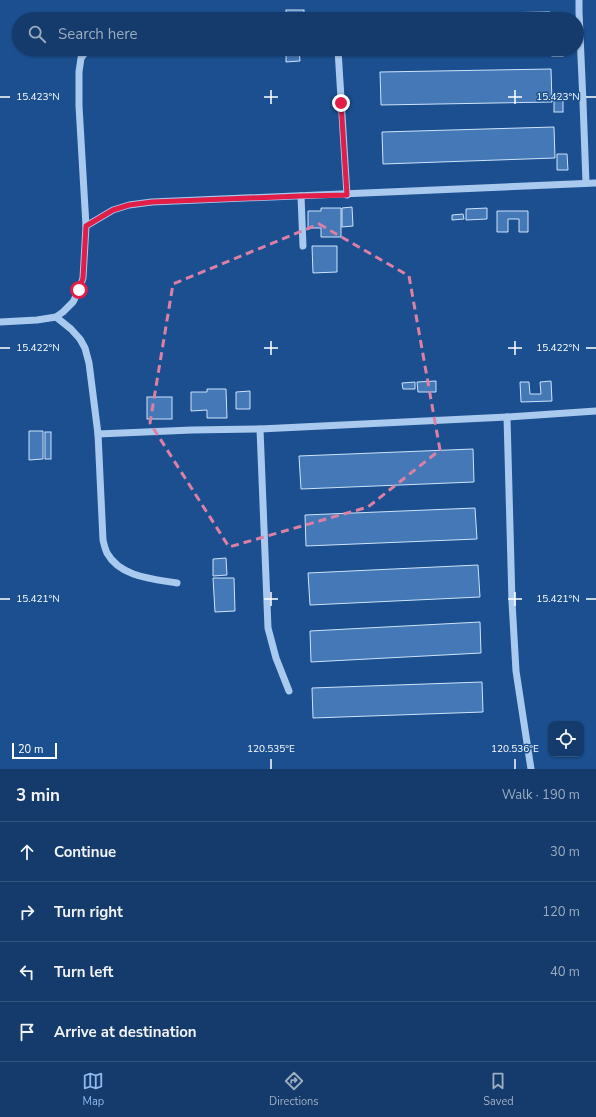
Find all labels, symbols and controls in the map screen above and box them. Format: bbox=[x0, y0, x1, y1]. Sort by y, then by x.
search box bbox=[12, 12, 584, 56]
icon: search bbox=[26, 23, 48, 45]
text: Search here bbox=[58, 24, 138, 44]
text: 15.423°N bbox=[16, 90, 60, 104]
text: 15.423°N bbox=[536, 90, 580, 104]
route end bbox=[332, 94, 350, 112]
route start bbox=[70, 281, 88, 299]
text: 15.422°N bbox=[16, 341, 60, 355]
text: 15.422°N bbox=[536, 341, 580, 355]
text: 15.421°N bbox=[16, 592, 60, 606]
text: 15.421°N bbox=[536, 592, 580, 606]
map controls bbox=[548, 721, 584, 757]
button: locate bbox=[548, 721, 584, 757]
scale bar bbox=[12, 741, 57, 760]
text: 20 m bbox=[18, 742, 43, 757]
text: 120.535°E bbox=[247, 742, 295, 756]
text: 120.536°E bbox=[491, 742, 539, 756]
text: 3 min bbox=[16, 784, 60, 807]
text: Walk · 190 m bbox=[502, 786, 580, 804]
icon: ahead bbox=[16, 841, 38, 863]
text: Continue bbox=[54, 842, 116, 862]
text: 30 m bbox=[550, 843, 580, 861]
icon: right bbox=[16, 901, 38, 923]
text: Turn right bbox=[54, 902, 123, 922]
text: 120 m bbox=[542, 903, 580, 921]
icon: left bbox=[16, 961, 38, 983]
text: Turn left bbox=[54, 962, 113, 982]
text: 40 m bbox=[550, 963, 580, 981]
icon: arrive bbox=[16, 1021, 38, 1043]
text: Arrive at destination bbox=[54, 1022, 197, 1042]
tab: Map bbox=[82, 1070, 104, 1109]
tab: Directions bbox=[269, 1070, 319, 1109]
tab: Saved bbox=[483, 1070, 514, 1109]

